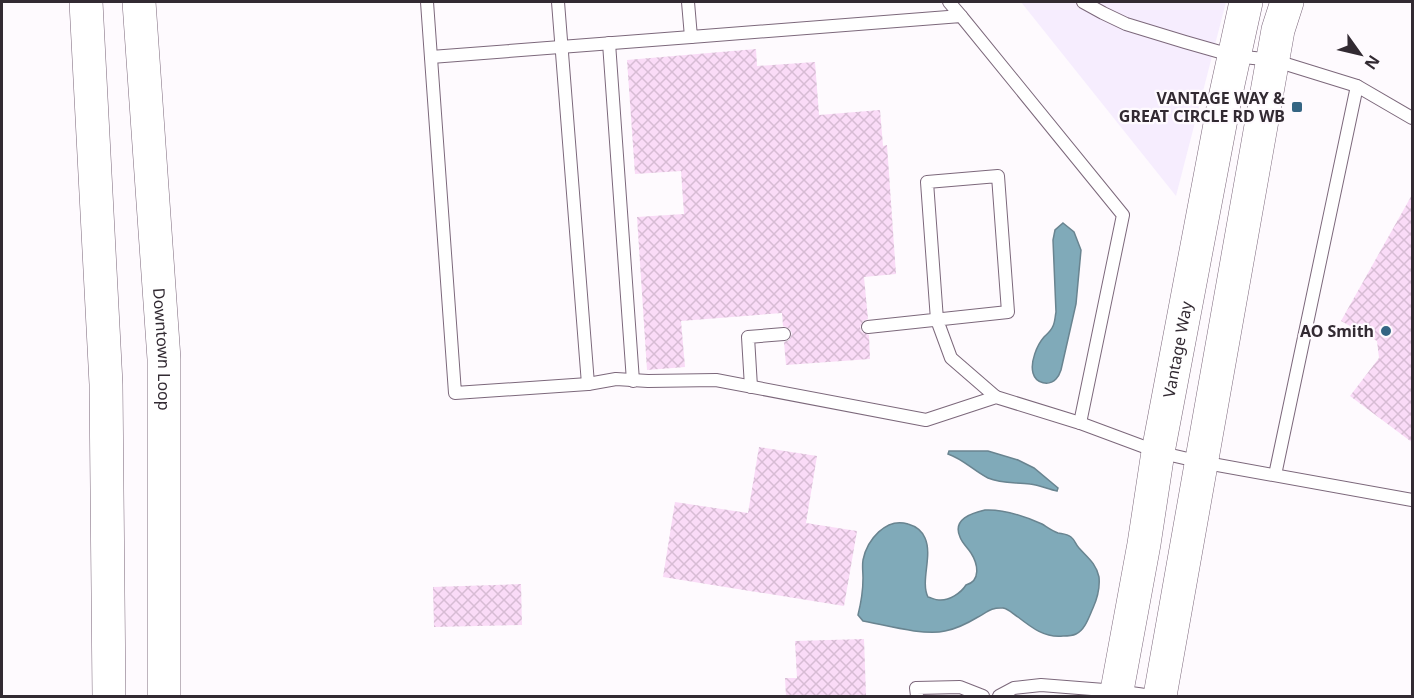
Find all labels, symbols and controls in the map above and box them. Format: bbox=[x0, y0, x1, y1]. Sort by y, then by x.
north arrow bbox=[1330, 24, 1390, 84]
text: N bbox=[1360, 51, 1385, 74]
place label: VANTAGE WAY & GREAT CIRCLE RD WB bbox=[1119, 87, 1285, 127]
marker: VANTAGE WAY & GREAT CIRCLE RD WB bbox=[1290, 100, 1304, 114]
street label: Downtown Loop bbox=[148, 287, 175, 411]
street label: Vantage Way bbox=[1158, 299, 1197, 399]
place label: AO Smith bbox=[1300, 320, 1374, 342]
marker: AO Smith bbox=[1379, 324, 1393, 338]

